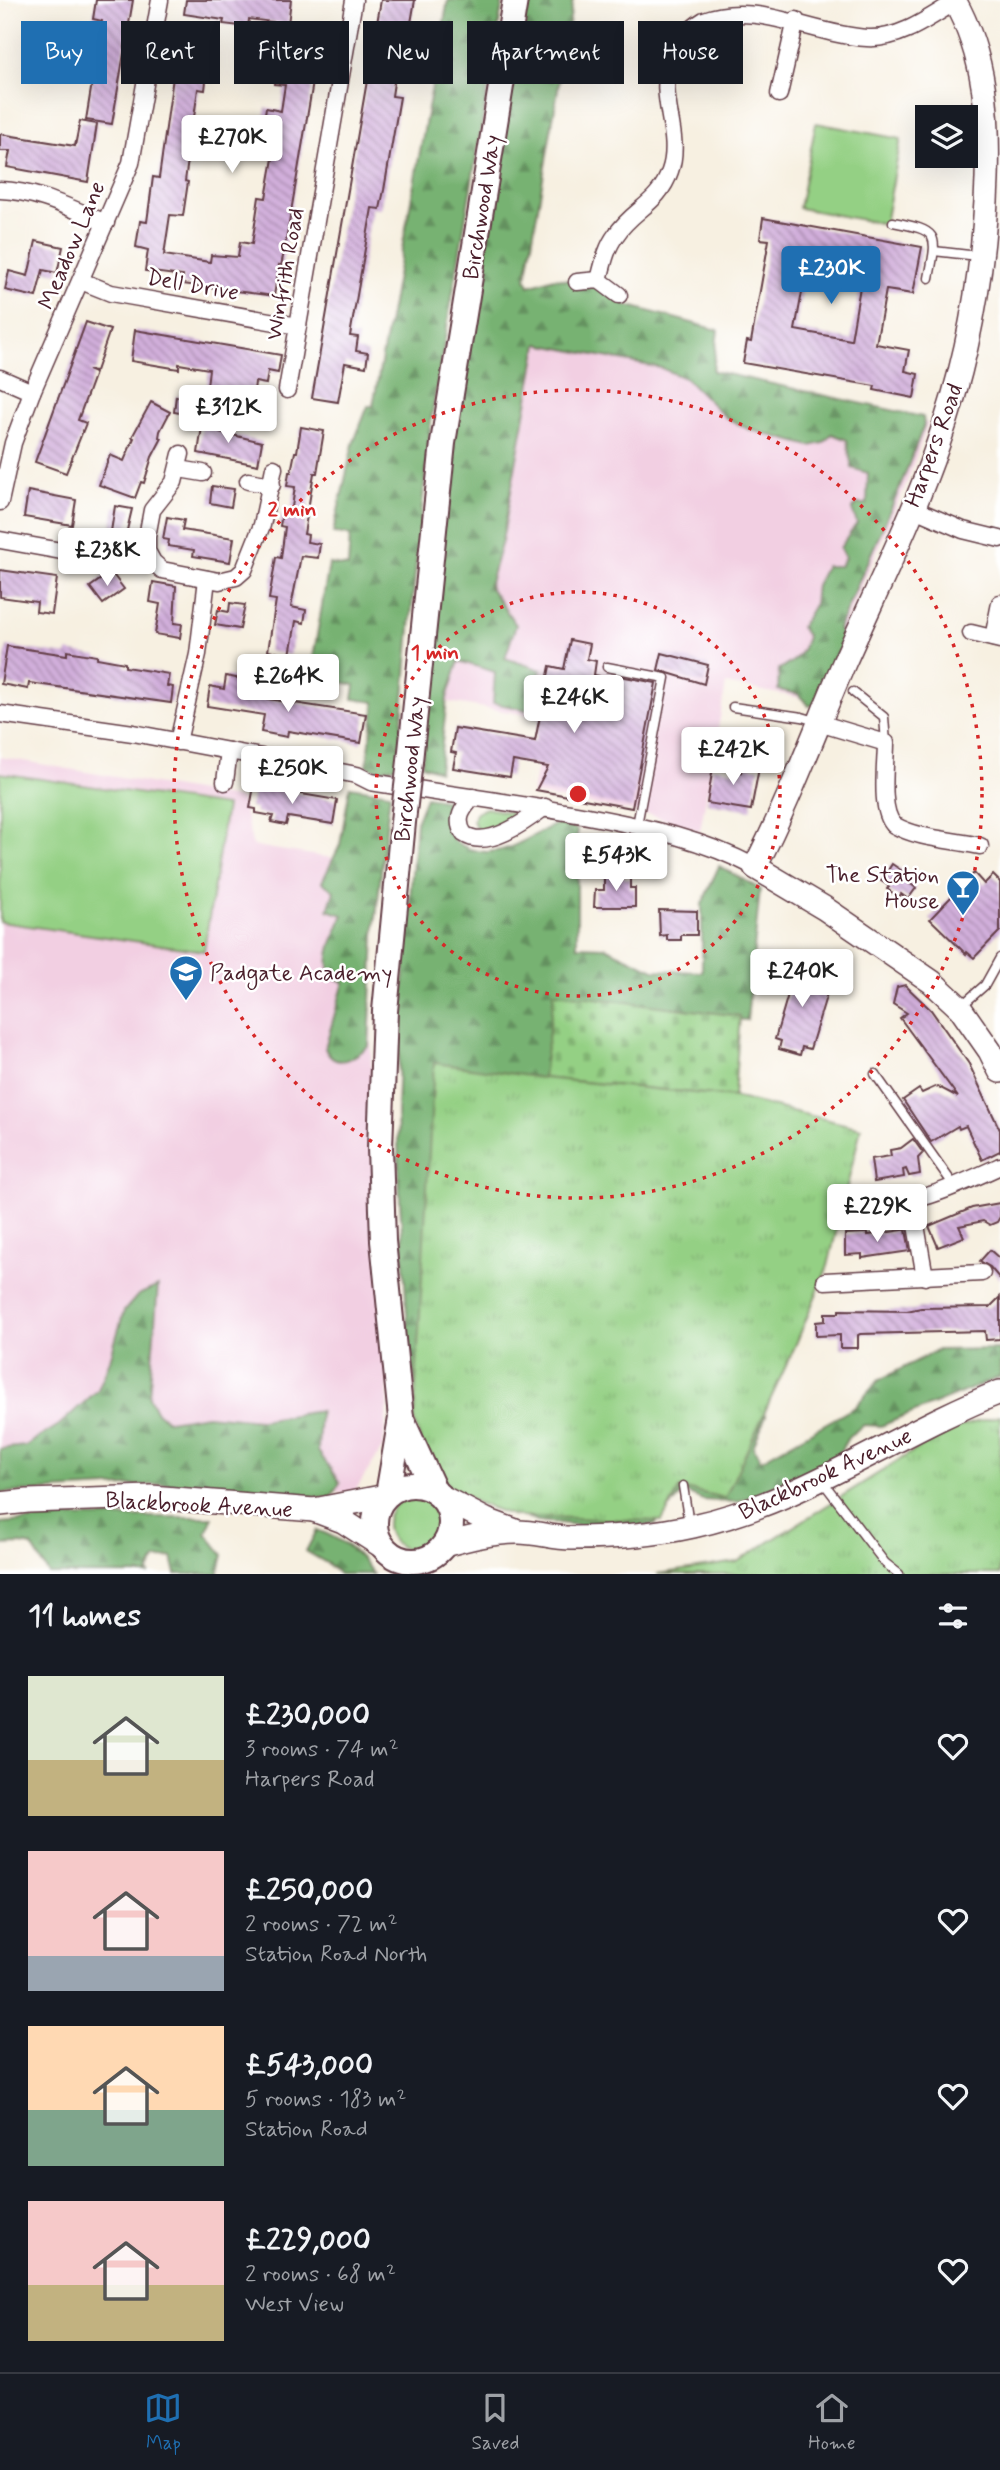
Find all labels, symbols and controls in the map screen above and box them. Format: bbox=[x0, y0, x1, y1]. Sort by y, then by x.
chip: Buy bbox=[21, 21, 107, 84]
chip: Rent bbox=[121, 21, 220, 84]
chip: Filters bbox=[234, 21, 349, 84]
chip: New bbox=[363, 21, 453, 84]
chip: Apartment bbox=[467, 21, 624, 84]
chip: House bbox=[638, 21, 743, 84]
map controls bbox=[915, 105, 978, 168]
button: layers bbox=[915, 105, 978, 168]
pin: £270K bbox=[183, 116, 281, 175]
text: £270K bbox=[197, 123, 267, 153]
street label: Birchwood Way bbox=[457, 133, 509, 282]
street label: Meadow Lane bbox=[32, 177, 113, 315]
street label: Winfrith Road bbox=[260, 206, 312, 343]
pin: £230K bbox=[782, 246, 880, 306]
text: £230K bbox=[797, 254, 865, 284]
street label: Dell Drive bbox=[144, 263, 241, 309]
street label: Harpers Road bbox=[899, 380, 971, 512]
pin: £312K bbox=[179, 386, 277, 445]
text: £312K bbox=[195, 393, 261, 423]
text: 2 min bbox=[267, 496, 317, 524]
pin: £238K bbox=[58, 528, 156, 588]
text: £238K bbox=[74, 536, 140, 566]
text: 1 min bbox=[411, 639, 459, 667]
pin: £264K bbox=[239, 654, 337, 714]
text: £264K bbox=[253, 662, 323, 692]
pin: £246K bbox=[525, 676, 623, 735]
text: £246K bbox=[540, 683, 608, 713]
street label: Birchwood Way bbox=[388, 695, 434, 843]
pin: £242K bbox=[684, 728, 782, 787]
text: £242K bbox=[697, 735, 769, 765]
pin: £250K bbox=[243, 746, 341, 806]
text: £250K bbox=[257, 754, 327, 784]
centre of rings bbox=[566, 782, 590, 806]
pin: £543K bbox=[567, 834, 665, 893]
text: £543K bbox=[581, 841, 651, 871]
place label: The Station House bbox=[825, 861, 939, 917]
bar icon: The Station House bbox=[944, 868, 982, 917]
pin: £240K bbox=[753, 950, 851, 1009]
school or university icon: Padgate Academy bbox=[167, 953, 205, 1002]
text: £240K bbox=[766, 957, 838, 987]
place label: Padgate Academy bbox=[210, 959, 392, 991]
pin: £229K bbox=[828, 1184, 926, 1244]
text: £229K bbox=[843, 1192, 911, 1222]
street label: Blackbrook Avenue bbox=[734, 1422, 917, 1528]
street label: Blackbrook Avenue bbox=[104, 1486, 293, 1526]
text: 11 homes bbox=[28, 1597, 141, 1636]
icon: filters bbox=[934, 1597, 972, 1635]
text: £230,000 bbox=[245, 1696, 370, 1735]
icon: home bbox=[84, 1704, 168, 1788]
icon: heart bbox=[934, 1727, 972, 1765]
text: 3 rooms · 74 m² bbox=[245, 1735, 399, 1765]
text: Harpers Road bbox=[245, 1765, 374, 1795]
text: £250,000 bbox=[245, 1871, 373, 1910]
icon: home bbox=[84, 1879, 168, 1963]
icon: heart bbox=[934, 1902, 972, 1940]
text: 2 rooms · 72 m² bbox=[245, 1910, 398, 1940]
text: Station Road North bbox=[245, 1940, 427, 1970]
text: £543,000 bbox=[245, 2046, 373, 2085]
icon: home bbox=[84, 2054, 168, 2138]
icon: heart bbox=[934, 2077, 972, 2115]
text: 5 rooms · 183 m² bbox=[245, 2085, 406, 2115]
text: Station Road bbox=[245, 2115, 368, 2145]
text: £229,000 bbox=[245, 2221, 371, 2260]
icon: home bbox=[84, 2229, 168, 2313]
icon: heart bbox=[934, 2252, 972, 2290]
text: 2 rooms · 68 m² bbox=[245, 2260, 396, 2290]
text: West View bbox=[245, 2290, 344, 2320]
tab: Map bbox=[144, 2389, 182, 2456]
tab: Saved bbox=[471, 2389, 519, 2456]
tab: Home bbox=[808, 2389, 856, 2456]

